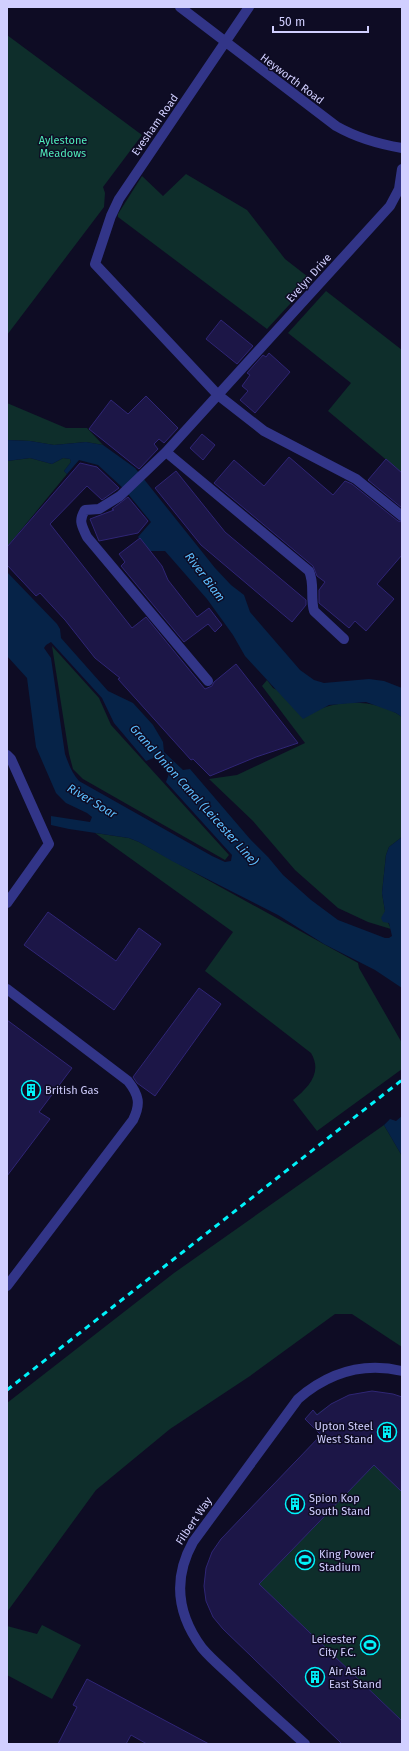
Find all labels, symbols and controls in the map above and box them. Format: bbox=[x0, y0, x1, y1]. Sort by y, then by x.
scale bar bbox=[273, 8, 368, 34]
text: 50 m bbox=[279, 15, 305, 29]
street label: Heyworth Road bbox=[258, 51, 326, 107]
street label: Evesham Road bbox=[129, 92, 181, 158]
park label: Aylestone Meadows bbox=[39, 134, 87, 160]
street label: Evelyn Drive bbox=[284, 251, 334, 305]
water label: River Biam bbox=[182, 550, 228, 604]
water label: Grand Union Canal (Leicester Line) bbox=[127, 722, 261, 868]
water label: River Soar bbox=[65, 781, 120, 821]
building icon: British Gas bbox=[20, 1079, 42, 1101]
place label: British Gas bbox=[45, 1084, 99, 1097]
place label: Upton Steel West Stand bbox=[315, 1420, 373, 1446]
building icon: Upton Steel West Stand bbox=[376, 1421, 398, 1443]
place label: Spion Kop South Stand bbox=[309, 1492, 370, 1518]
building icon: Spion Kop South Stand bbox=[284, 1493, 306, 1515]
street label: Filbert Way bbox=[173, 1494, 215, 1547]
place label: King Power Stadium bbox=[319, 1548, 375, 1574]
sports icon: King Power Stadium bbox=[294, 1549, 316, 1571]
place label: Leicester City F.C. bbox=[311, 1633, 357, 1659]
sports icon: Leicester City F.C. bbox=[359, 1634, 381, 1656]
place label: Air Asia East Stand bbox=[329, 1665, 382, 1691]
building icon: Air Asia East Stand bbox=[304, 1666, 326, 1688]

